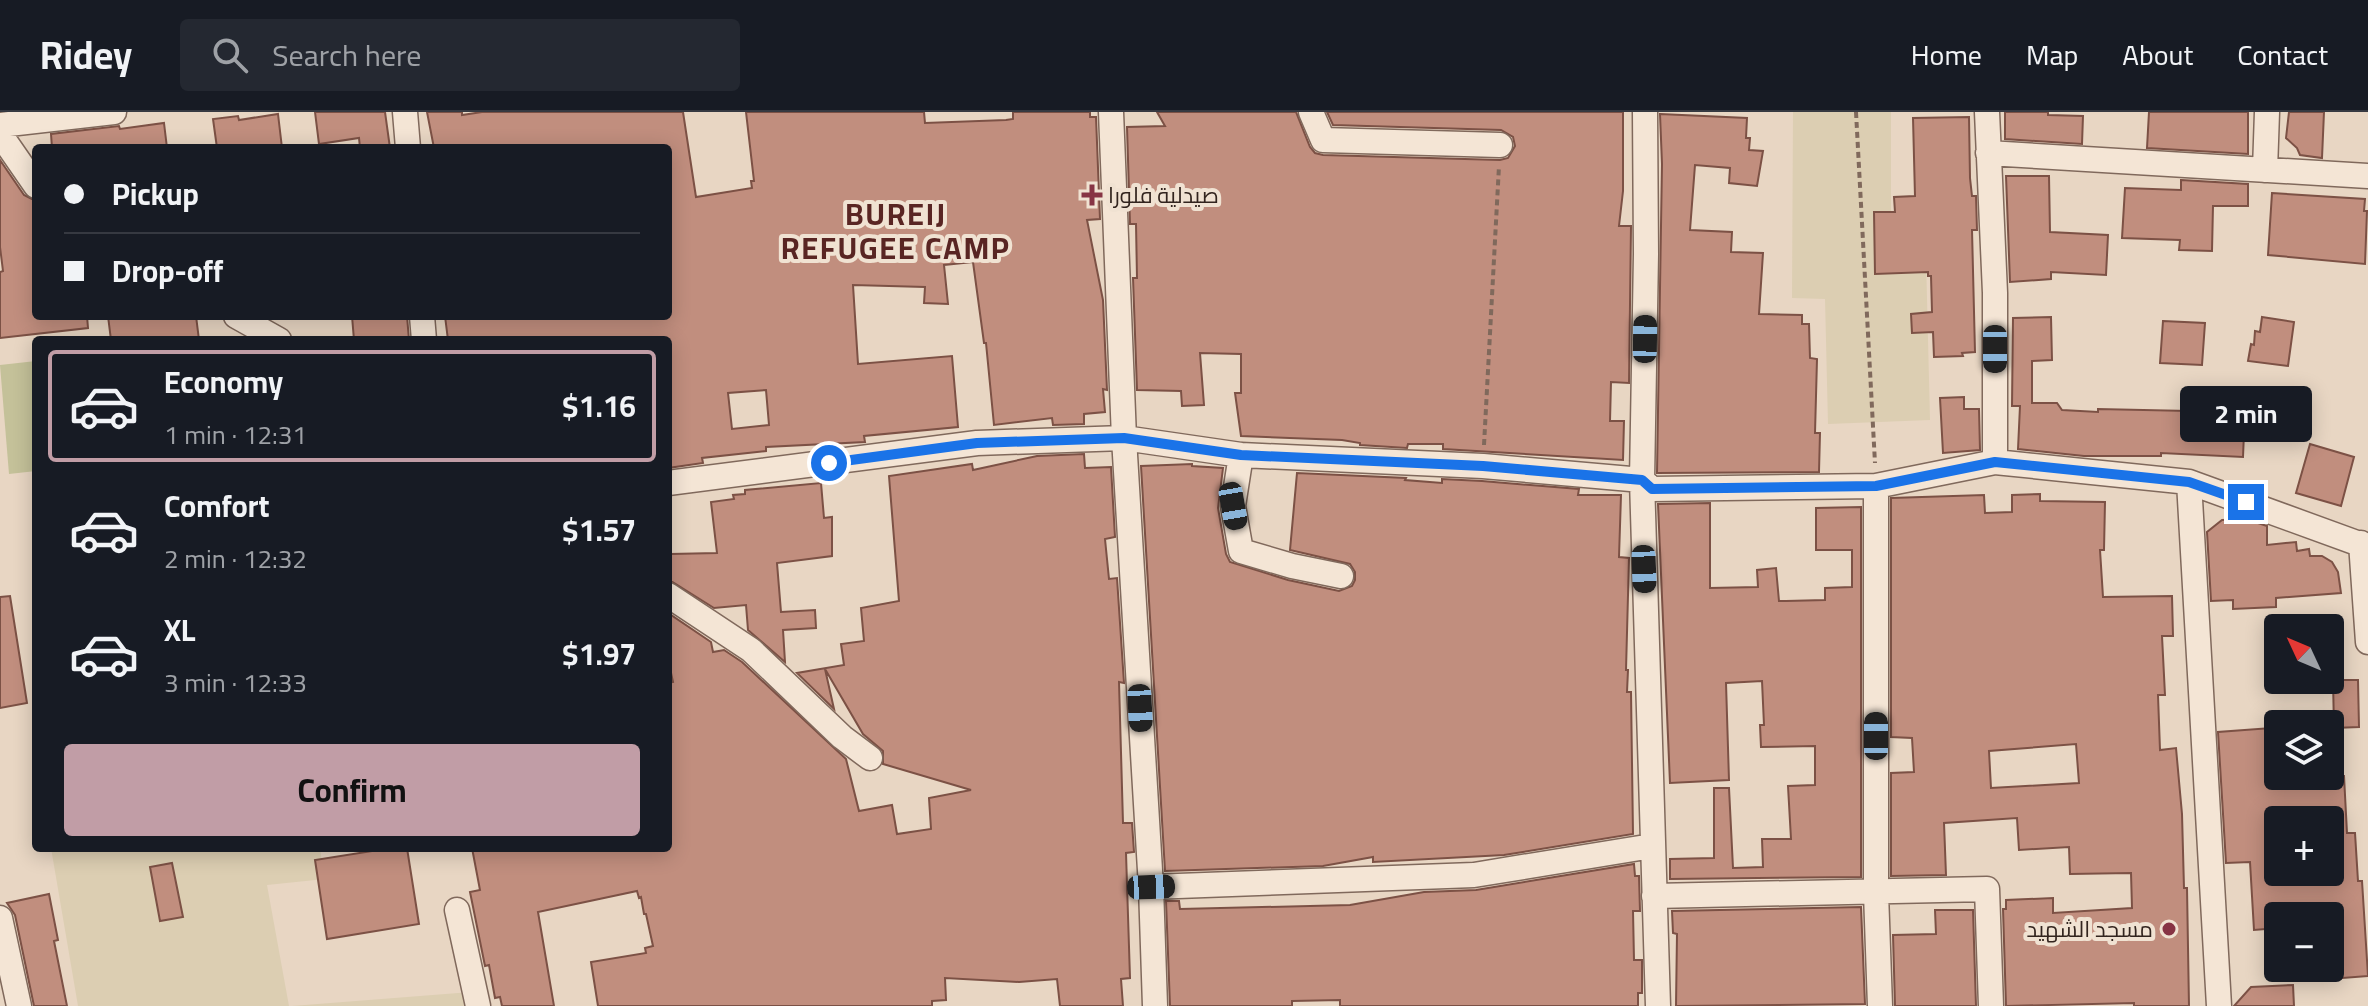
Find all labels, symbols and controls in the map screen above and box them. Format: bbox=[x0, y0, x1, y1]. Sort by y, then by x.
text: Ridey bbox=[40, 19, 132, 91]
search box bbox=[180, 19, 740, 91]
text: Search here bbox=[272, 27, 421, 83]
text: Home bbox=[1911, 29, 1982, 81]
text: Map bbox=[2026, 29, 2078, 81]
text: About bbox=[2122, 29, 2193, 81]
text: Contact bbox=[2237, 29, 2328, 81]
icon: search bbox=[208, 33, 252, 77]
text: Pickup bbox=[112, 166, 199, 222]
place label: صيدلية فلورا bbox=[1108, 174, 1219, 216]
district label: BUREIJ REFUGEE CAMP bbox=[781, 186, 1011, 276]
marker: صيدلية فلورا bbox=[1083, 186, 1101, 204]
text: Drop-off bbox=[112, 243, 223, 299]
car bbox=[1633, 315, 1657, 363]
car bbox=[1983, 325, 2007, 373]
text: Economy bbox=[164, 354, 283, 410]
icon: car bbox=[68, 370, 140, 442]
text: $1.16 bbox=[562, 378, 636, 434]
callout: 2 min bbox=[2180, 386, 2312, 442]
text: 2 min bbox=[2215, 389, 2277, 438]
text: 1 min · 12:31 bbox=[164, 410, 307, 459]
route start bbox=[811, 445, 847, 481]
text: Comfort bbox=[164, 478, 269, 534]
car bbox=[1217, 480, 1249, 532]
route end bbox=[2228, 484, 2264, 520]
icon: car bbox=[68, 494, 140, 566]
text: $1.57 bbox=[562, 502, 636, 558]
text: 2 min · 12:32 bbox=[164, 534, 307, 583]
car bbox=[1631, 545, 1657, 593]
text: XL bbox=[164, 602, 196, 658]
north arrow bbox=[2264, 614, 2344, 694]
map controls bbox=[2264, 614, 2344, 982]
icon: car bbox=[68, 618, 140, 690]
text: $1.97 bbox=[562, 626, 636, 682]
text: 3 min · 12:33 bbox=[164, 658, 307, 707]
car bbox=[1127, 683, 1153, 733]
button: layers bbox=[2264, 710, 2344, 790]
car bbox=[1864, 712, 1888, 760]
button: Confirm bbox=[64, 744, 640, 836]
button: + bbox=[2264, 806, 2344, 886]
car bbox=[1127, 874, 1175, 900]
button: − bbox=[2264, 902, 2344, 982]
place label: مسجد الشهيد bbox=[2026, 908, 2153, 950]
marker: مسجد الشهيد bbox=[2160, 920, 2178, 938]

